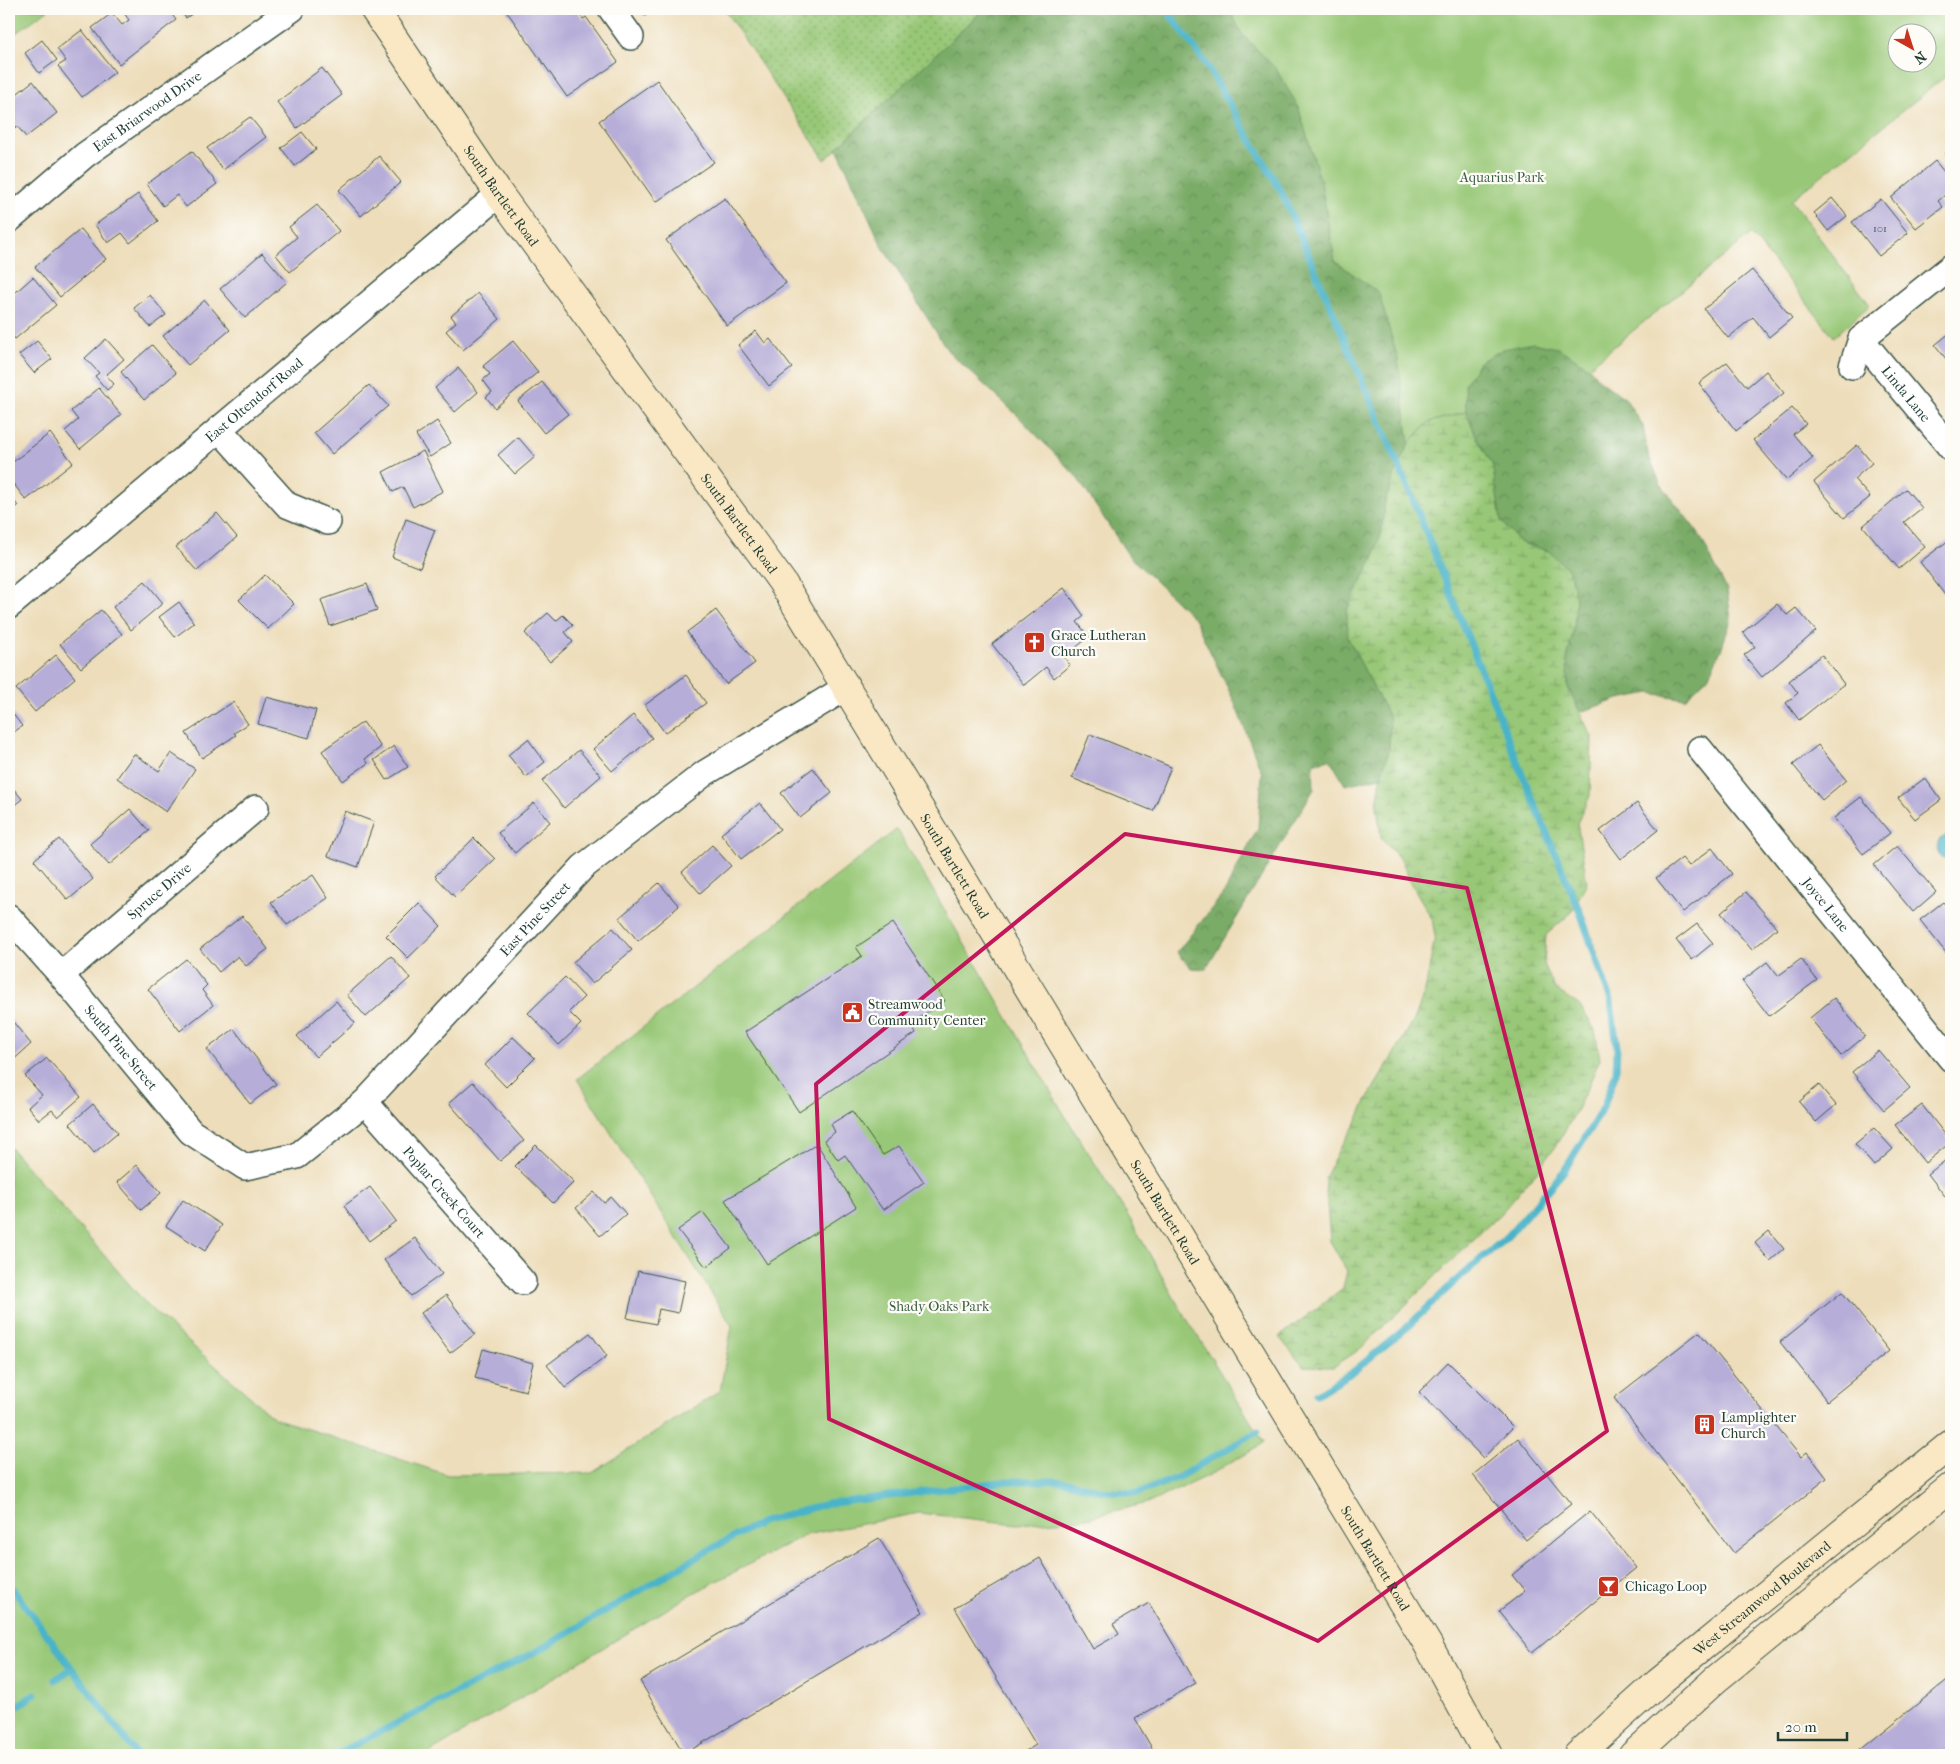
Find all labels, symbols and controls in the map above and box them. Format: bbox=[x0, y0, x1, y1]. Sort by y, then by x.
north arrow bbox=[1888, 22, 1938, 72]
text: N bbox=[1910, 48, 1929, 68]
street label: East Briarwood Drive bbox=[90, 67, 205, 156]
street label: South Bartlett Road bbox=[460, 142, 543, 250]
park label: Aquarius Park bbox=[1459, 169, 1545, 186]
house number: 101 bbox=[1873, 222, 1887, 235]
street label: East Oltendorf Road bbox=[202, 354, 307, 446]
street label: Linda Lane bbox=[1878, 363, 1934, 426]
street label: South Bartlett Road bbox=[697, 470, 781, 577]
place label: Grace Lutheran Church bbox=[1051, 627, 1146, 660]
church icon: Grace Lutheran Church bbox=[1023, 631, 1047, 655]
street label: South Bartlett Road bbox=[916, 811, 993, 922]
street label: Spruce Drive bbox=[124, 859, 195, 924]
street label: Joyce Lane bbox=[1798, 873, 1853, 935]
street label: East Pine Street bbox=[497, 878, 574, 960]
place label: Streamwood Community Center bbox=[868, 996, 985, 1029]
public building icon: Streamwood Community Center bbox=[840, 1000, 864, 1024]
street label: South Pine Street bbox=[80, 1002, 161, 1094]
street label: Poplar Creek Court bbox=[399, 1143, 489, 1242]
street label: South Bartlett Road bbox=[1126, 1157, 1203, 1268]
park label: Shady Oaks Park bbox=[889, 1298, 990, 1315]
place label: Lamplighter Church bbox=[1721, 1409, 1796, 1442]
building icon: Lamplighter Church bbox=[1693, 1413, 1717, 1437]
street label: South Bartlett Road bbox=[1337, 1503, 1414, 1614]
street label: West Streamwood Boulevard bbox=[1689, 1537, 1835, 1660]
bar icon: Chicago Loop bbox=[1597, 1574, 1621, 1598]
place label: Chicago Loop bbox=[1625, 1578, 1707, 1595]
scale bar bbox=[1778, 1709, 1846, 1741]
text: 20 m bbox=[1785, 1718, 1817, 1736]

